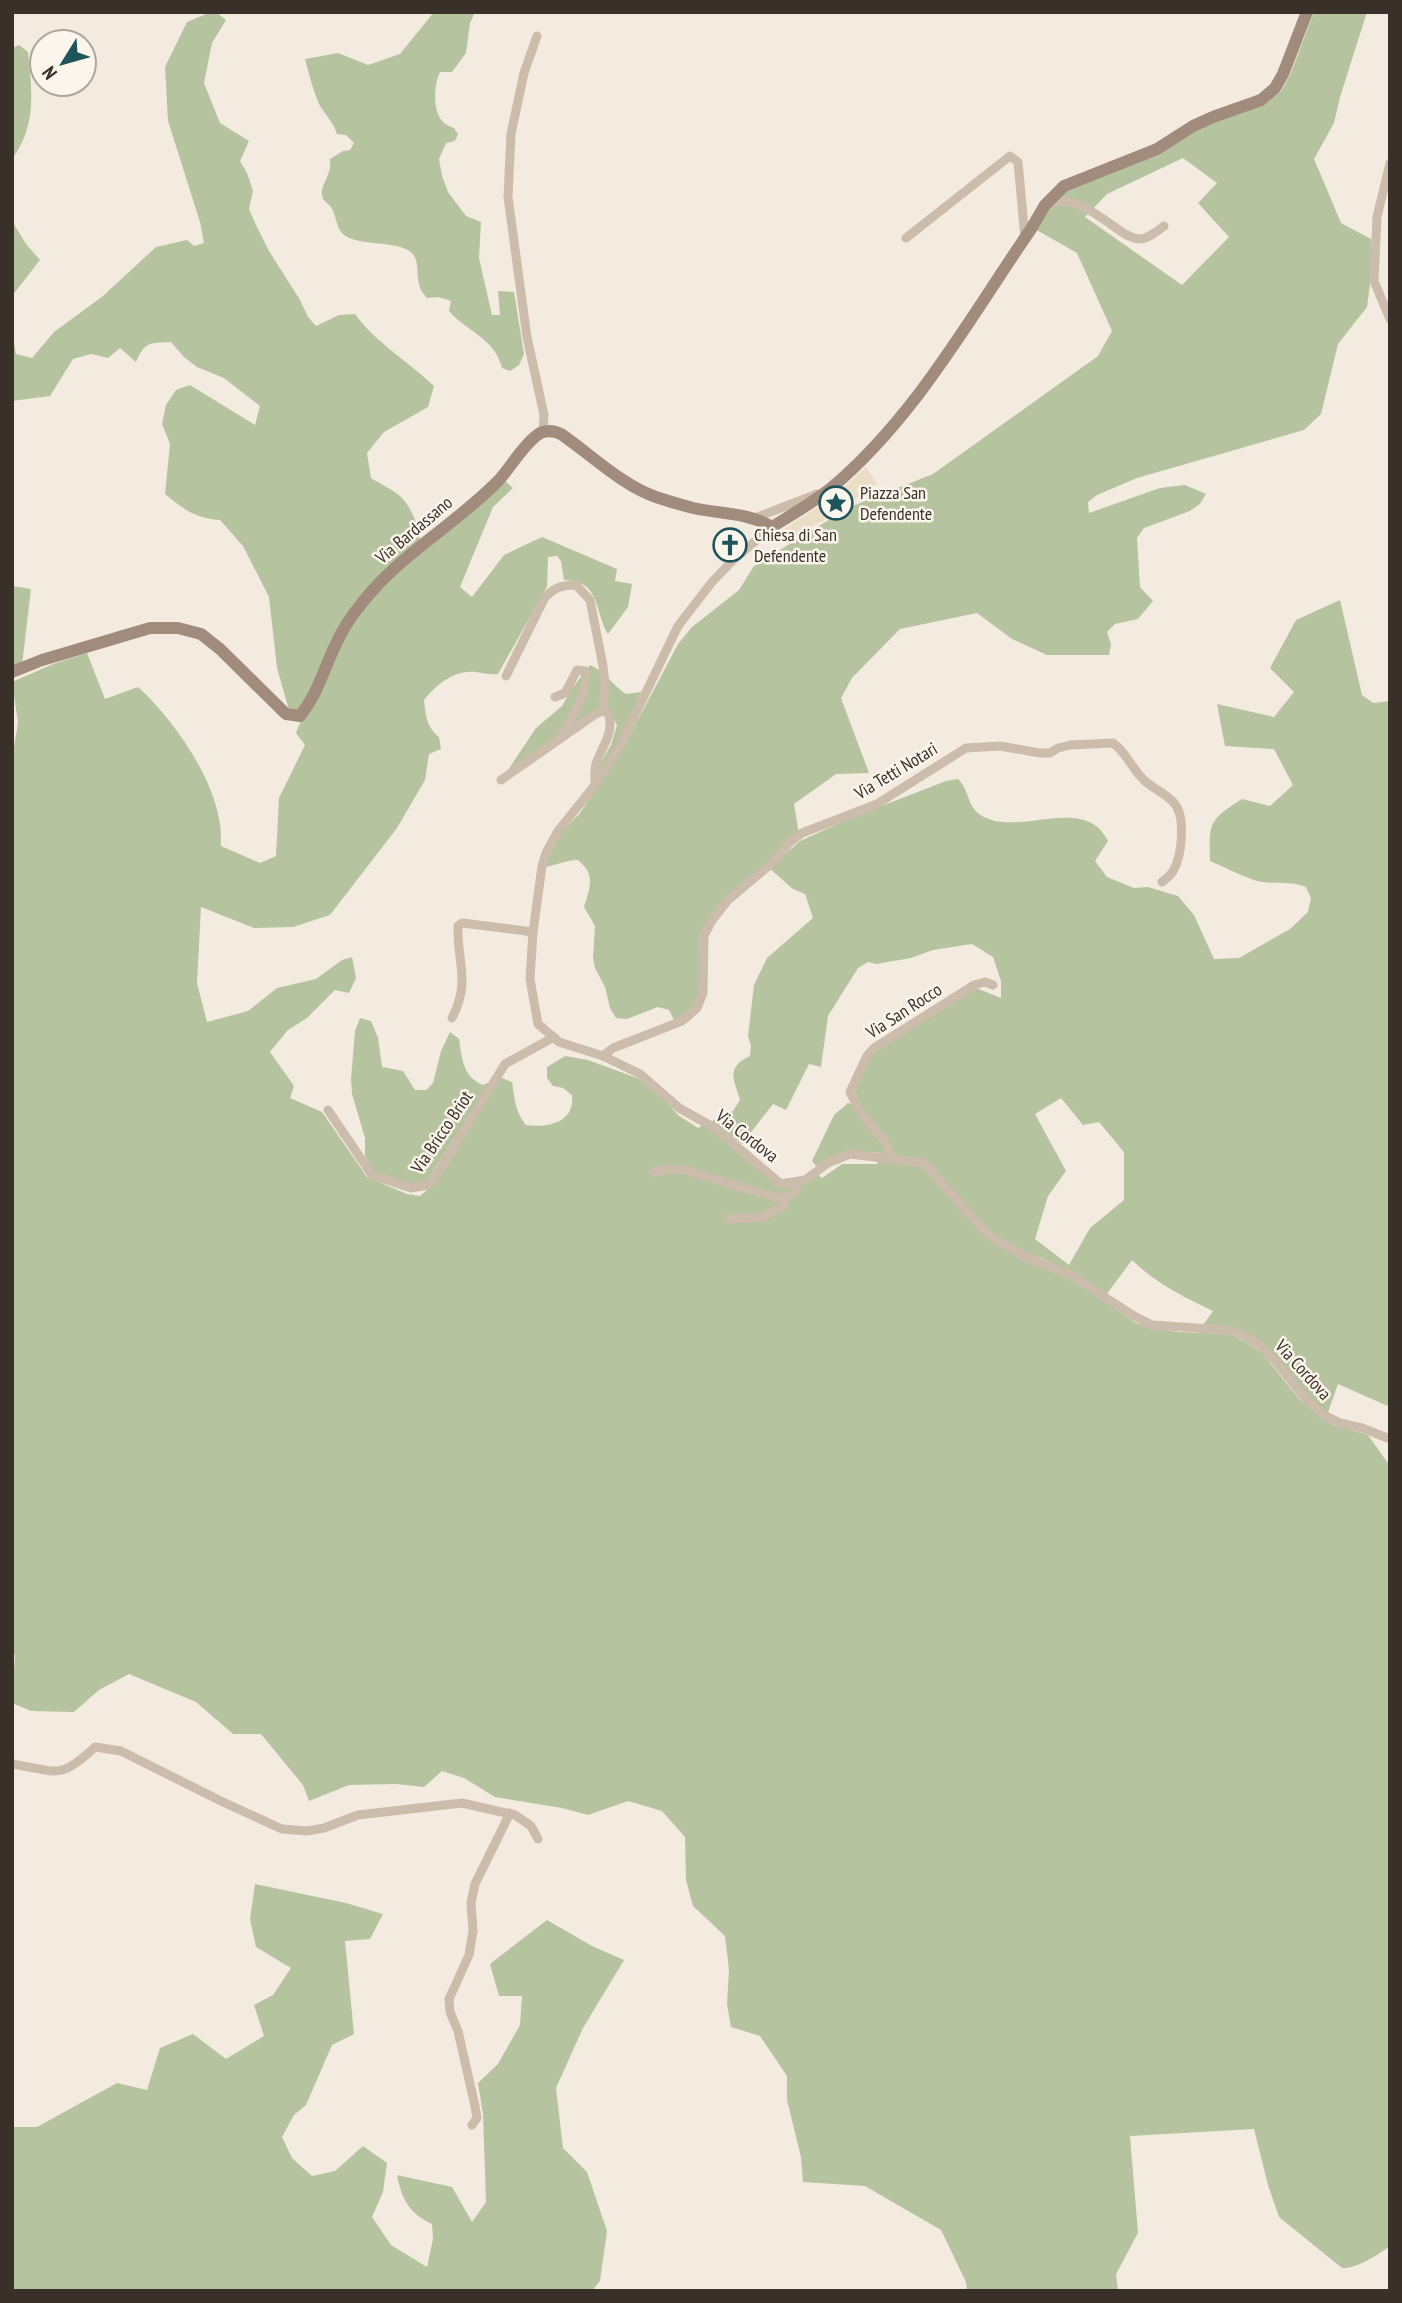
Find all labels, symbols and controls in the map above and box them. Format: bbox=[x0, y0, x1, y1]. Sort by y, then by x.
north arrow bbox=[28, 28, 98, 98]
text: N bbox=[37, 62, 62, 85]
place label: Piazza San Defendente bbox=[860, 481, 932, 525]
place icon: Piazza San Defendente bbox=[817, 484, 855, 522]
street label: Via Bardassano bbox=[370, 490, 457, 569]
place label: Chiesa di San Defendente bbox=[754, 523, 837, 567]
church icon: Chiesa di San Defendente bbox=[711, 526, 749, 564]
street label: Via Tetti Notari bbox=[849, 737, 941, 805]
street label: Via San Rocco bbox=[861, 978, 946, 1044]
street label: Via Bricco Briot bbox=[405, 1086, 478, 1178]
street label: Via Cordova bbox=[711, 1103, 783, 1167]
street label: Via Cordova bbox=[1270, 1334, 1336, 1405]

